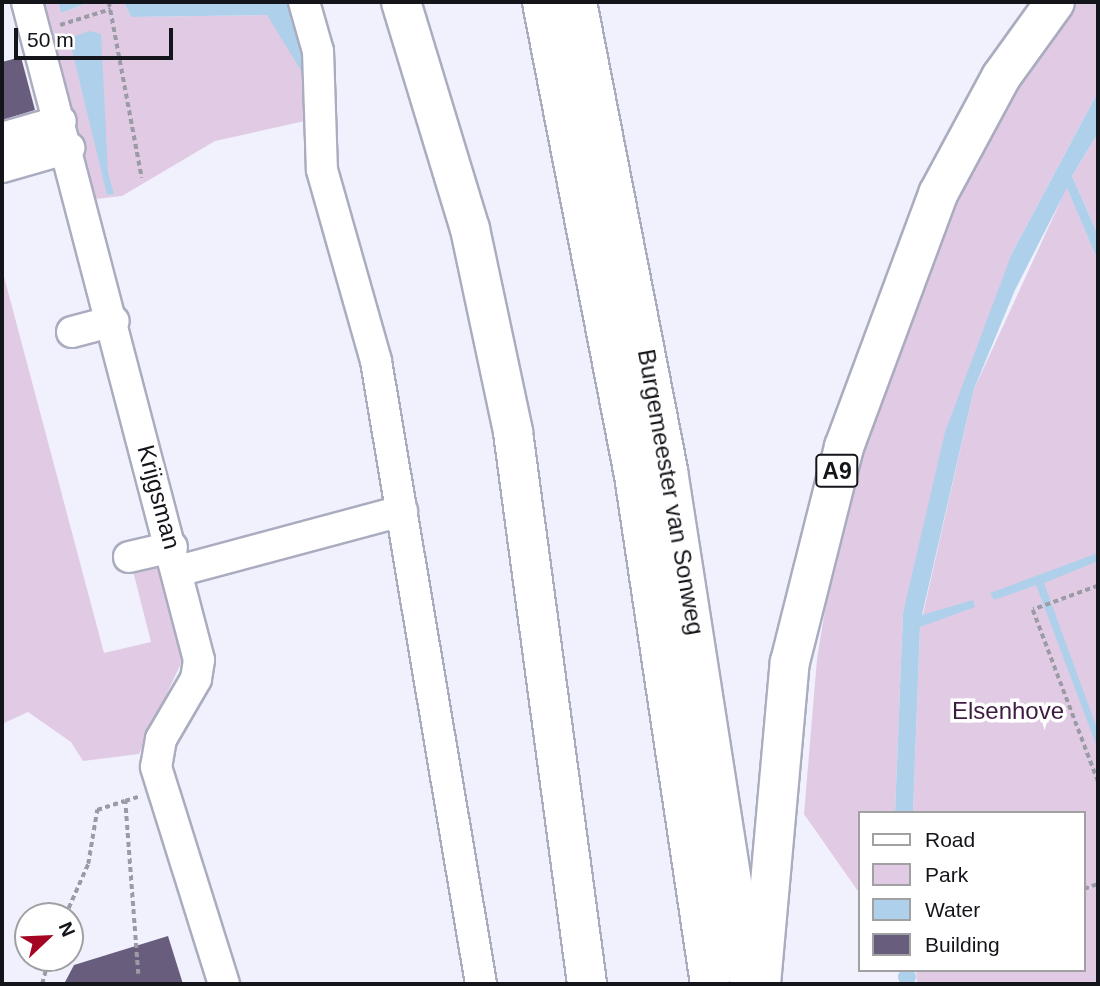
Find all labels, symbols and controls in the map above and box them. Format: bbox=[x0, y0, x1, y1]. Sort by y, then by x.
scale bar bbox=[18, 14, 177, 58]
text: 50 m bbox=[27, 28, 74, 51]
street label: Burgemeester van Sonweg bbox=[632, 347, 710, 637]
street label: Krijgsman bbox=[131, 442, 187, 552]
road number: A9 bbox=[814, 452, 860, 491]
park label: Elsenhove bbox=[952, 697, 1064, 725]
legend bbox=[858, 811, 1086, 972]
text: Road bbox=[925, 828, 975, 851]
text: Park bbox=[925, 863, 968, 886]
text: Water bbox=[925, 898, 980, 921]
north arrow bbox=[14, 902, 84, 972]
text: N bbox=[55, 919, 79, 940]
text: Building bbox=[925, 933, 1000, 956]

